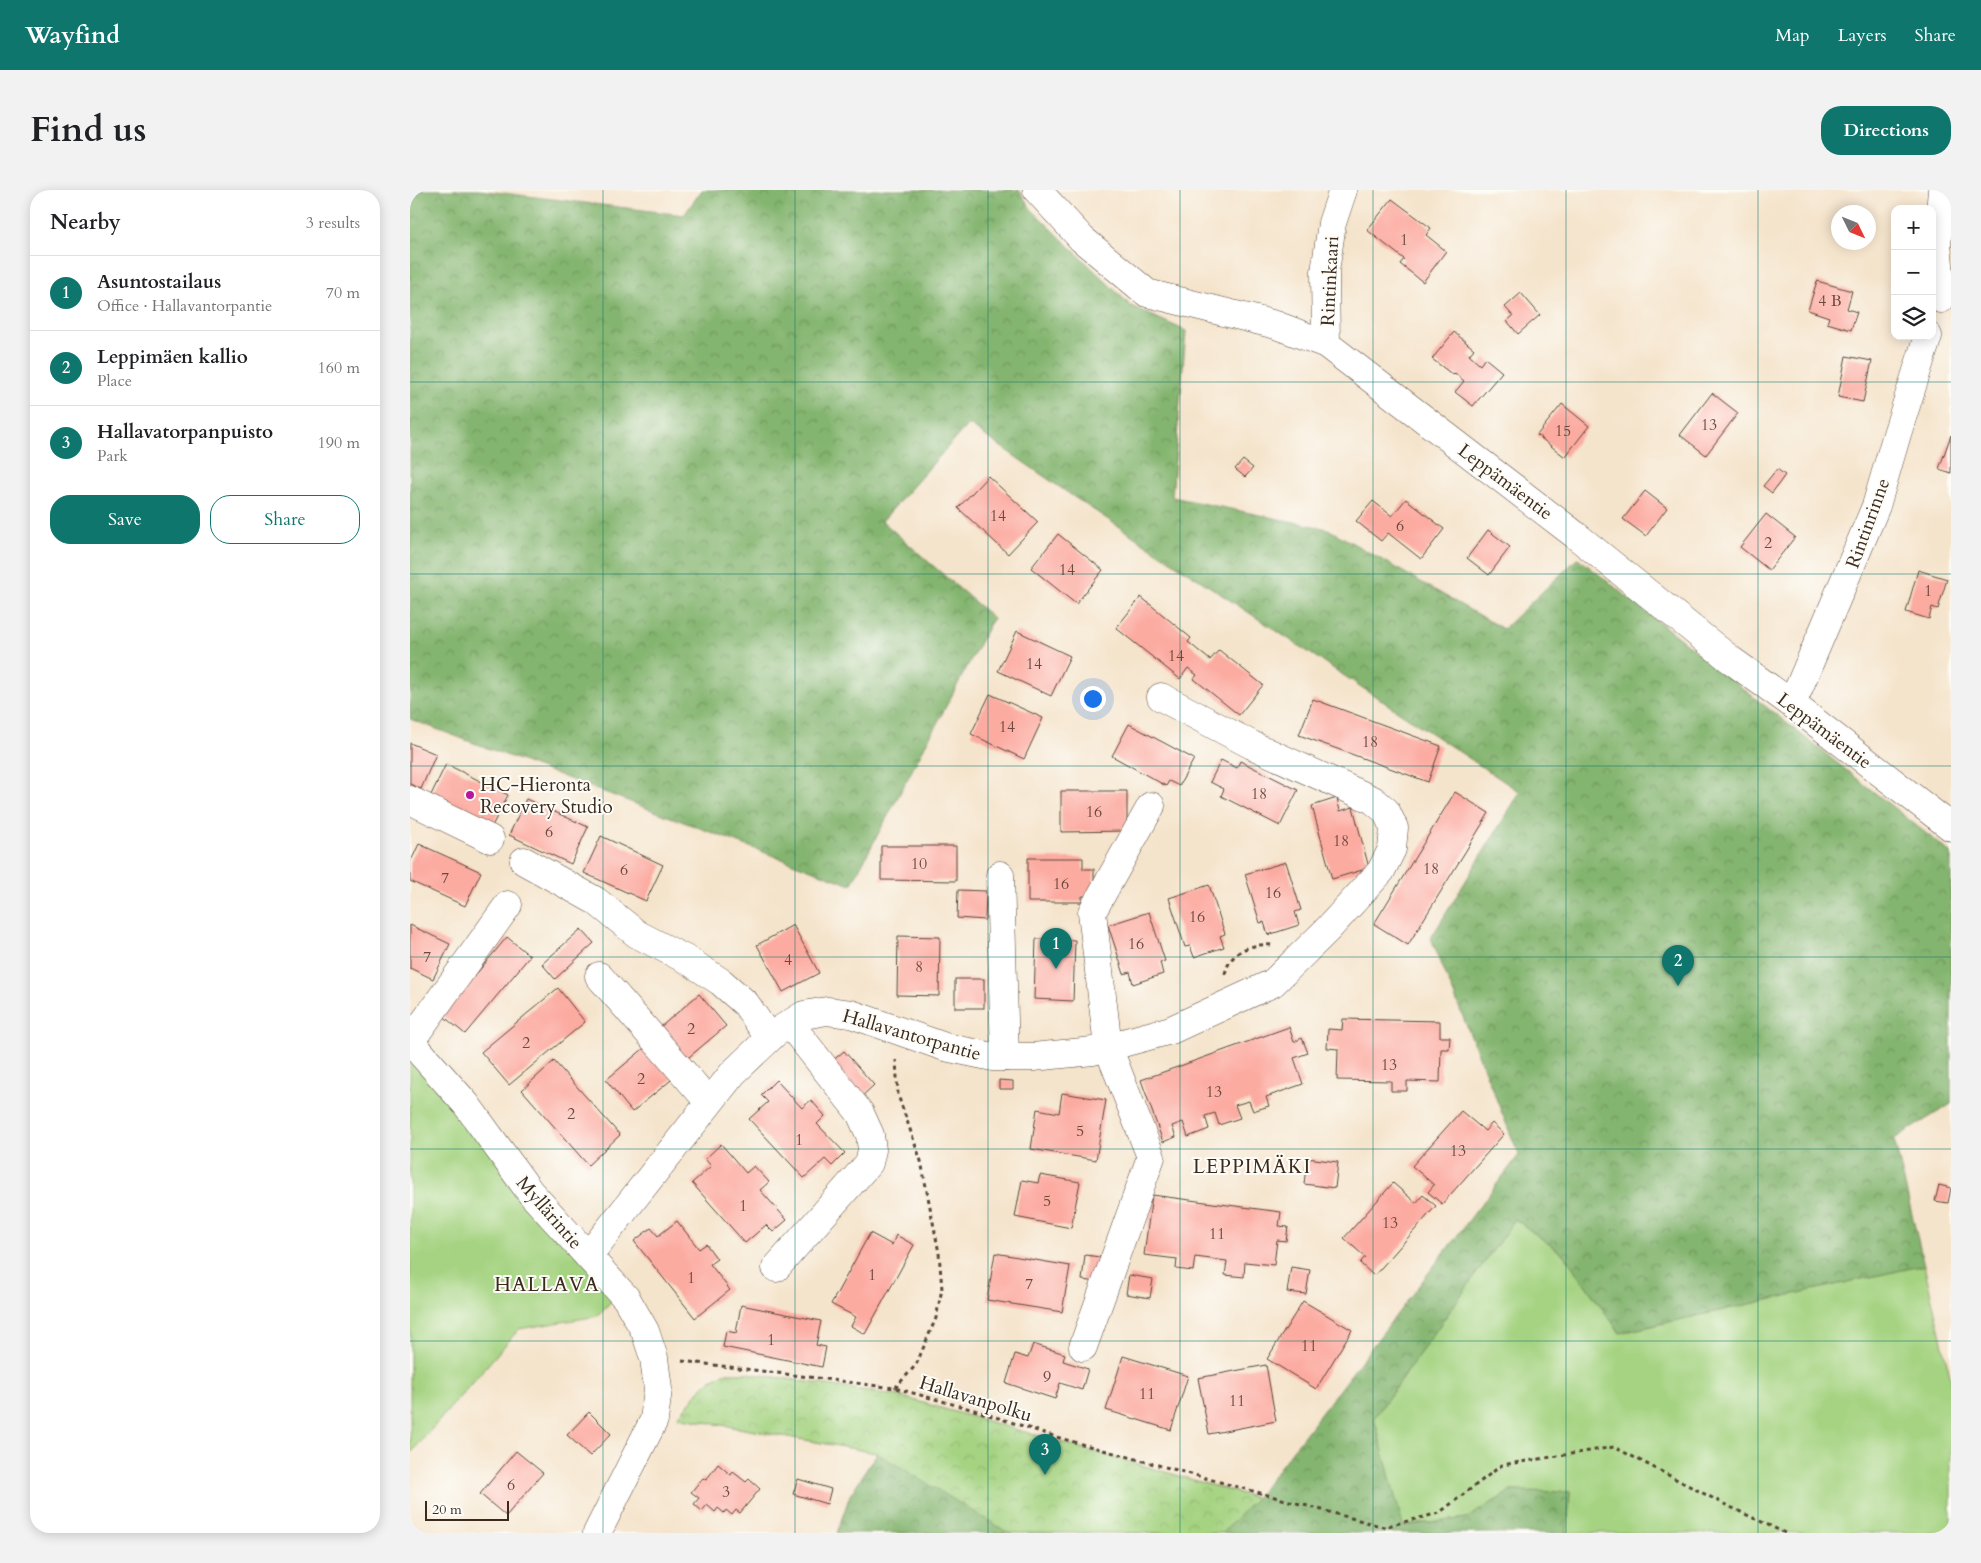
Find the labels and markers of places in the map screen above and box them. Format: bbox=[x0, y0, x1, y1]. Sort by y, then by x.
place label: HC-Hieronta Recovery Studio bbox=[480, 772, 613, 820]
marker: HC-Hieronta Recovery Studio bbox=[464, 789, 476, 801]
pin: 1 bbox=[1040, 928, 1072, 969]
pin: 2 bbox=[1662, 945, 1694, 986]
pin: 3 bbox=[1029, 1434, 1061, 1475]

